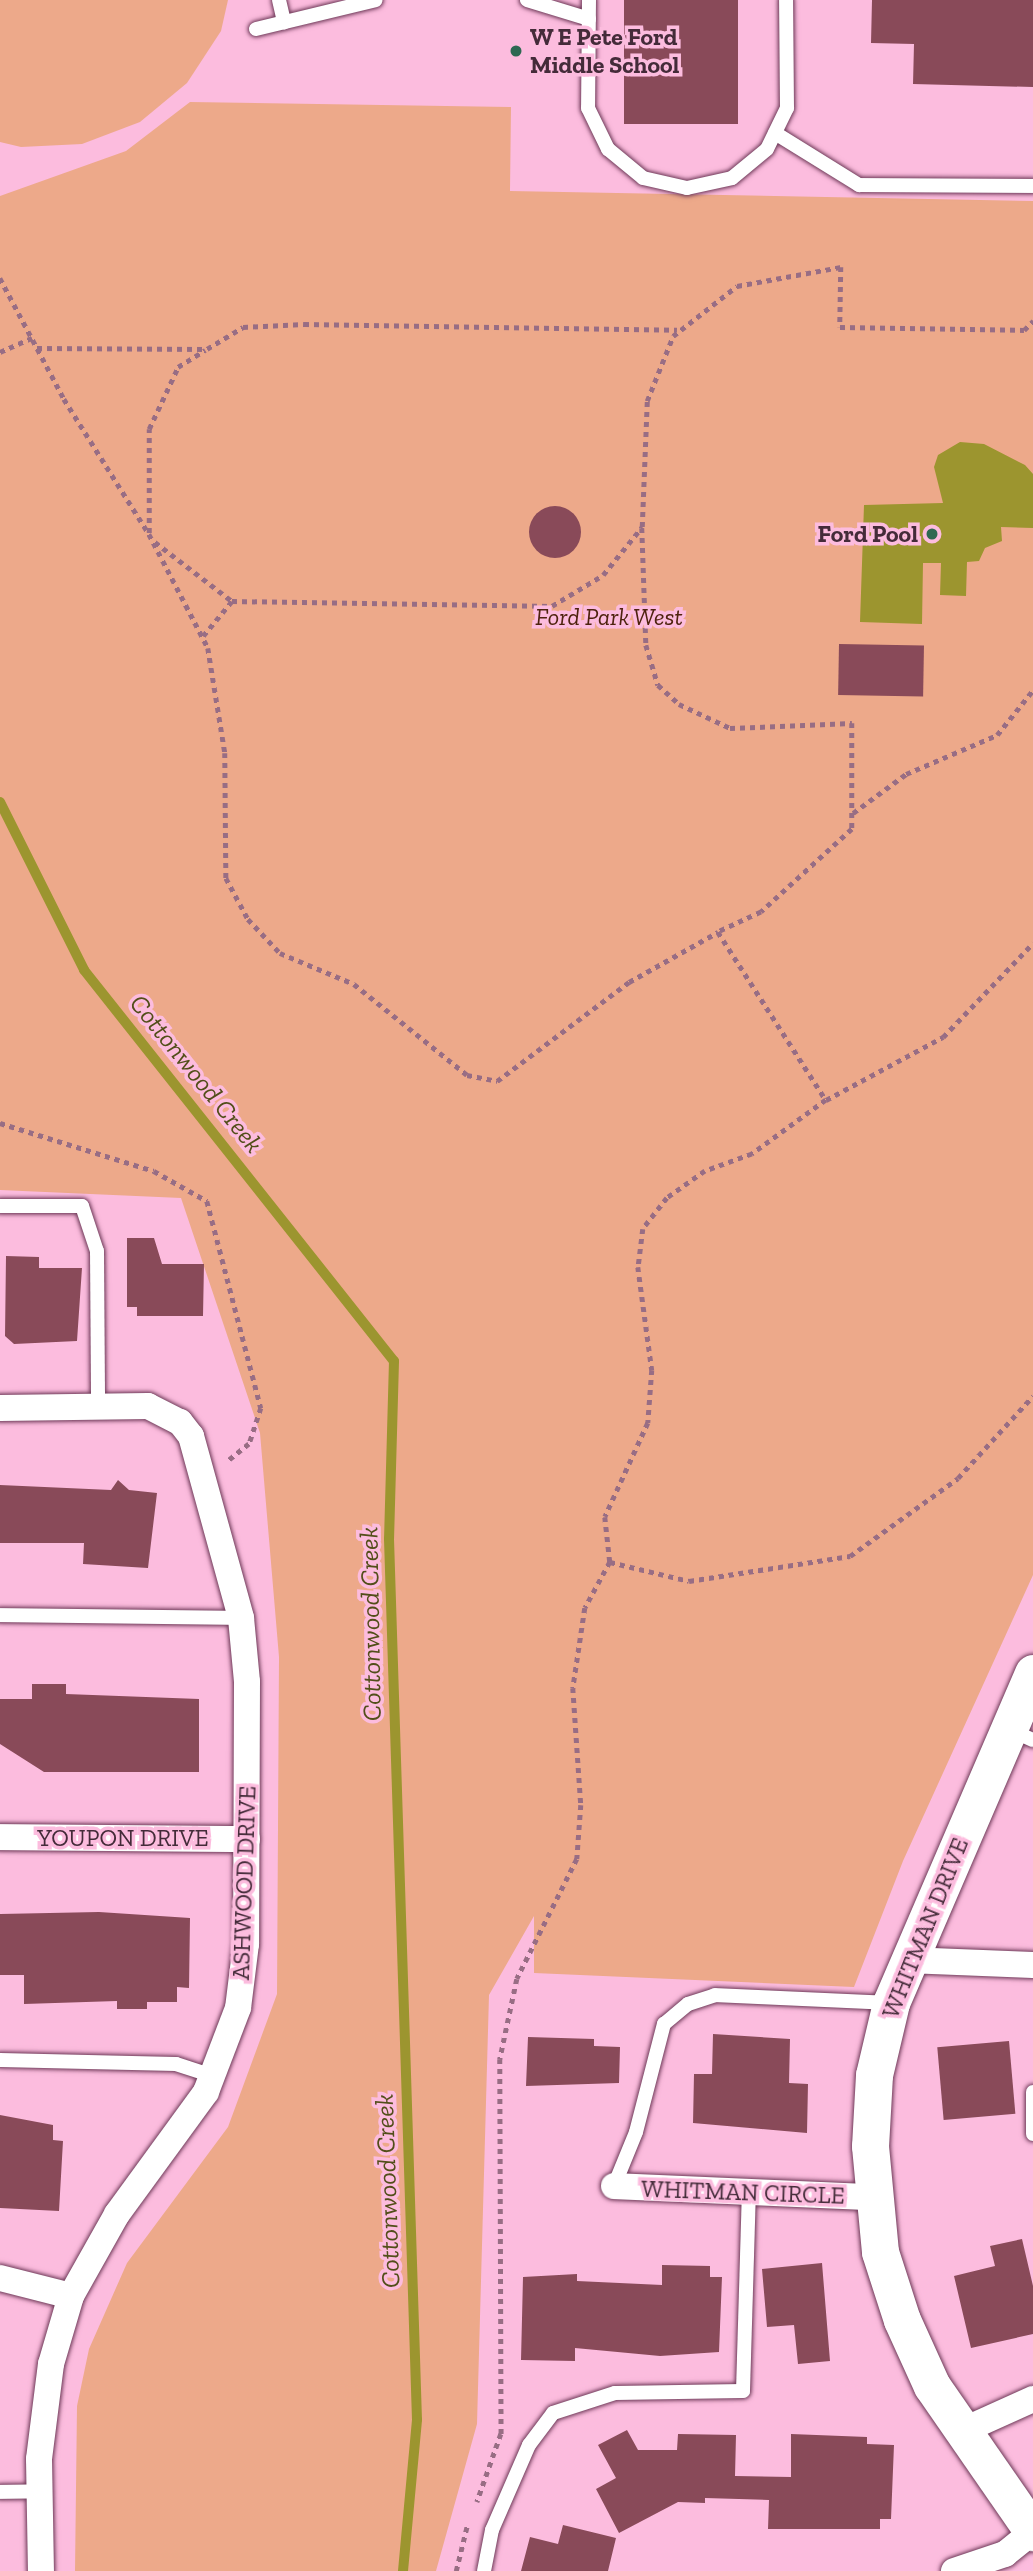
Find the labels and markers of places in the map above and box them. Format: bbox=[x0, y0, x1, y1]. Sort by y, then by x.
place label: W E Pete Ford Middle School bbox=[530, 23, 679, 79]
marker: W E Pete Ford Middle School bbox=[508, 43, 524, 59]
place label: Ford Pool bbox=[818, 520, 918, 548]
marker: Ford Pool bbox=[924, 526, 940, 542]

